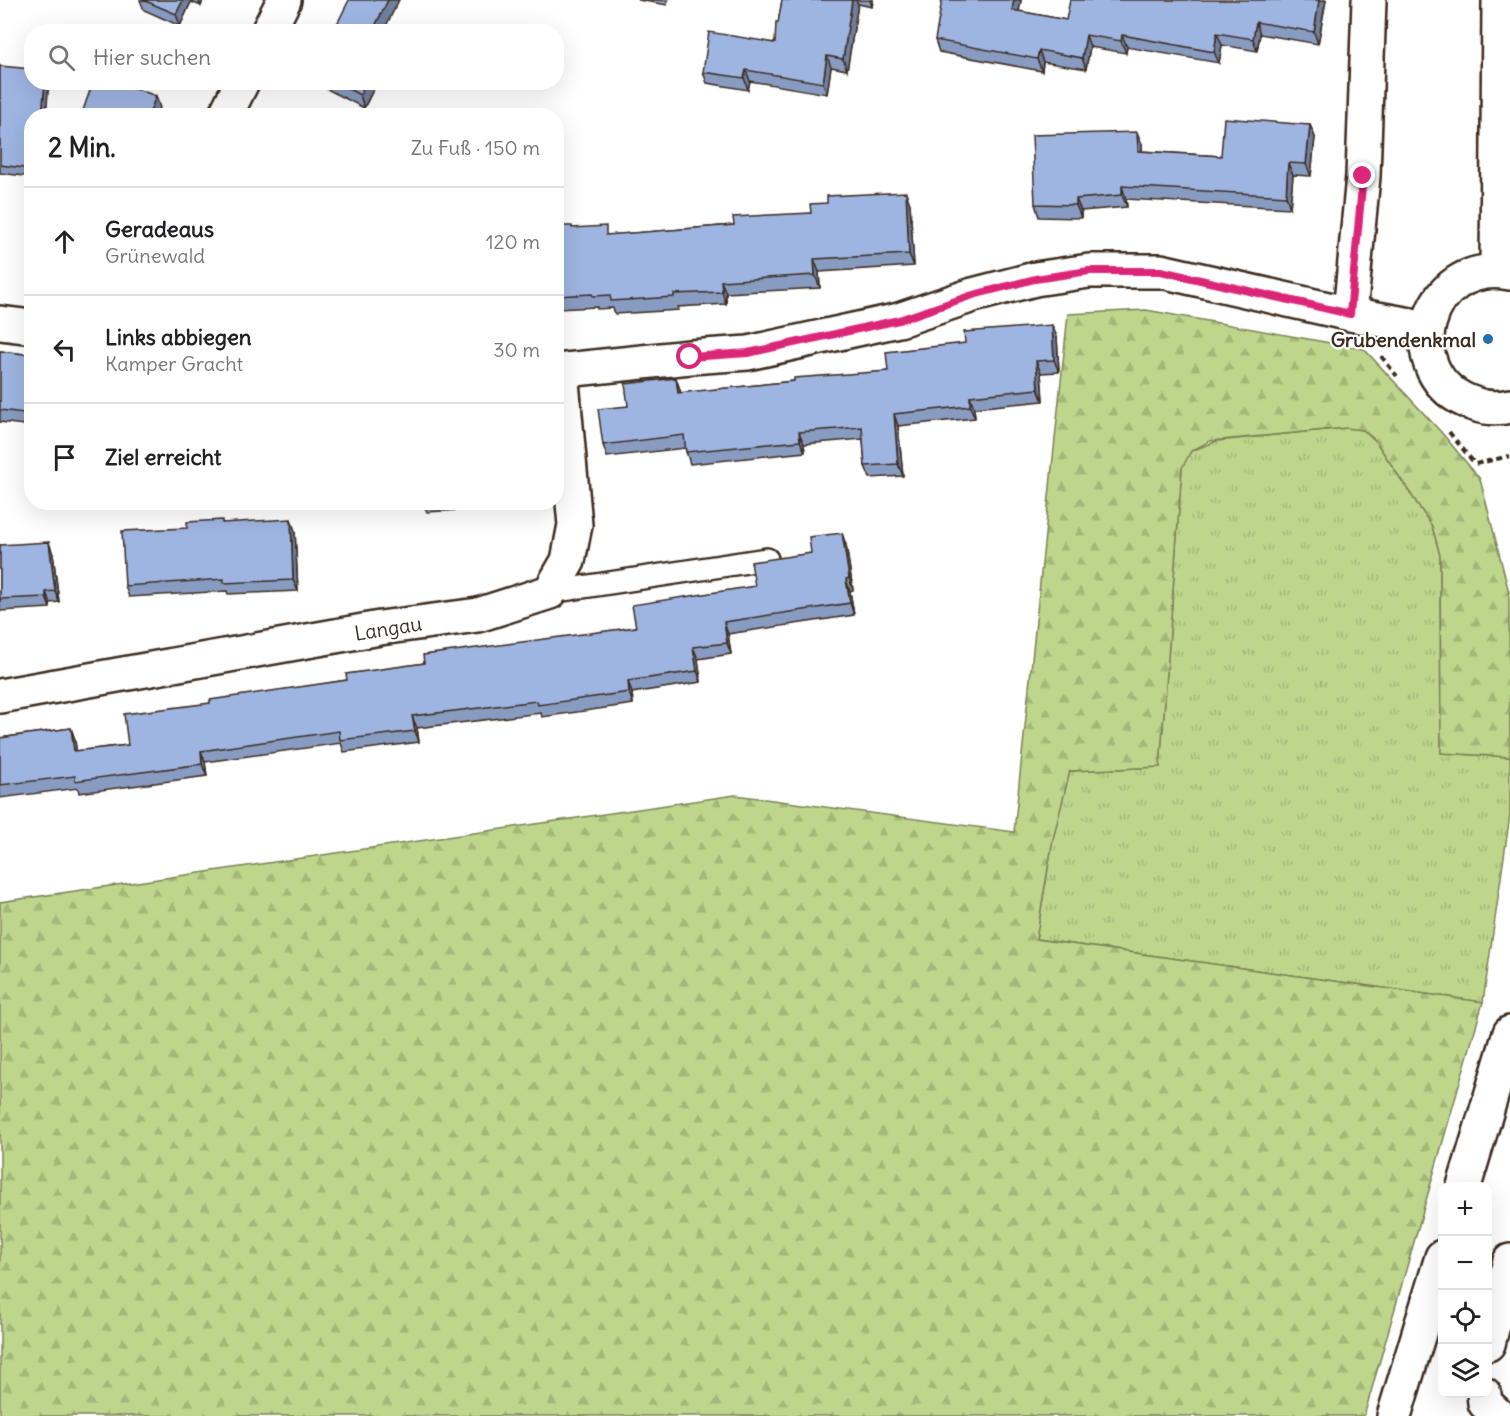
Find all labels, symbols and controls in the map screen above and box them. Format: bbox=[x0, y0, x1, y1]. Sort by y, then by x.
search box bbox=[24, 24, 564, 90]
icon: search bbox=[45, 41, 78, 74]
text: Hier suchen bbox=[93, 43, 211, 71]
text: 2 Min. bbox=[48, 131, 116, 164]
text: Zu Fuß · 150 m bbox=[411, 135, 540, 160]
route end bbox=[1349, 162, 1375, 188]
text: Geradeaus bbox=[105, 215, 214, 243]
icon: ahead bbox=[48, 225, 81, 258]
text: 120 m bbox=[486, 229, 540, 254]
text: Grünewald bbox=[105, 243, 205, 268]
text: Links abbiegen bbox=[105, 323, 252, 351]
place label: Grubendenkmal bbox=[1331, 327, 1476, 352]
marker: Grubendenkmal bbox=[1481, 332, 1495, 346]
icon: left bbox=[48, 333, 81, 366]
text: 30 m bbox=[493, 337, 540, 362]
route start bbox=[676, 343, 702, 369]
text: Kamper Gracht bbox=[105, 351, 243, 376]
icon: arrive bbox=[48, 441, 81, 474]
text: Ziel erreicht bbox=[105, 443, 222, 471]
street label: Langau bbox=[353, 610, 423, 646]
map controls bbox=[1438, 1182, 1492, 1398]
button: + bbox=[1438, 1182, 1492, 1236]
button: − bbox=[1438, 1236, 1492, 1290]
button: locate bbox=[1438, 1290, 1492, 1344]
button: layers bbox=[1438, 1344, 1492, 1398]

